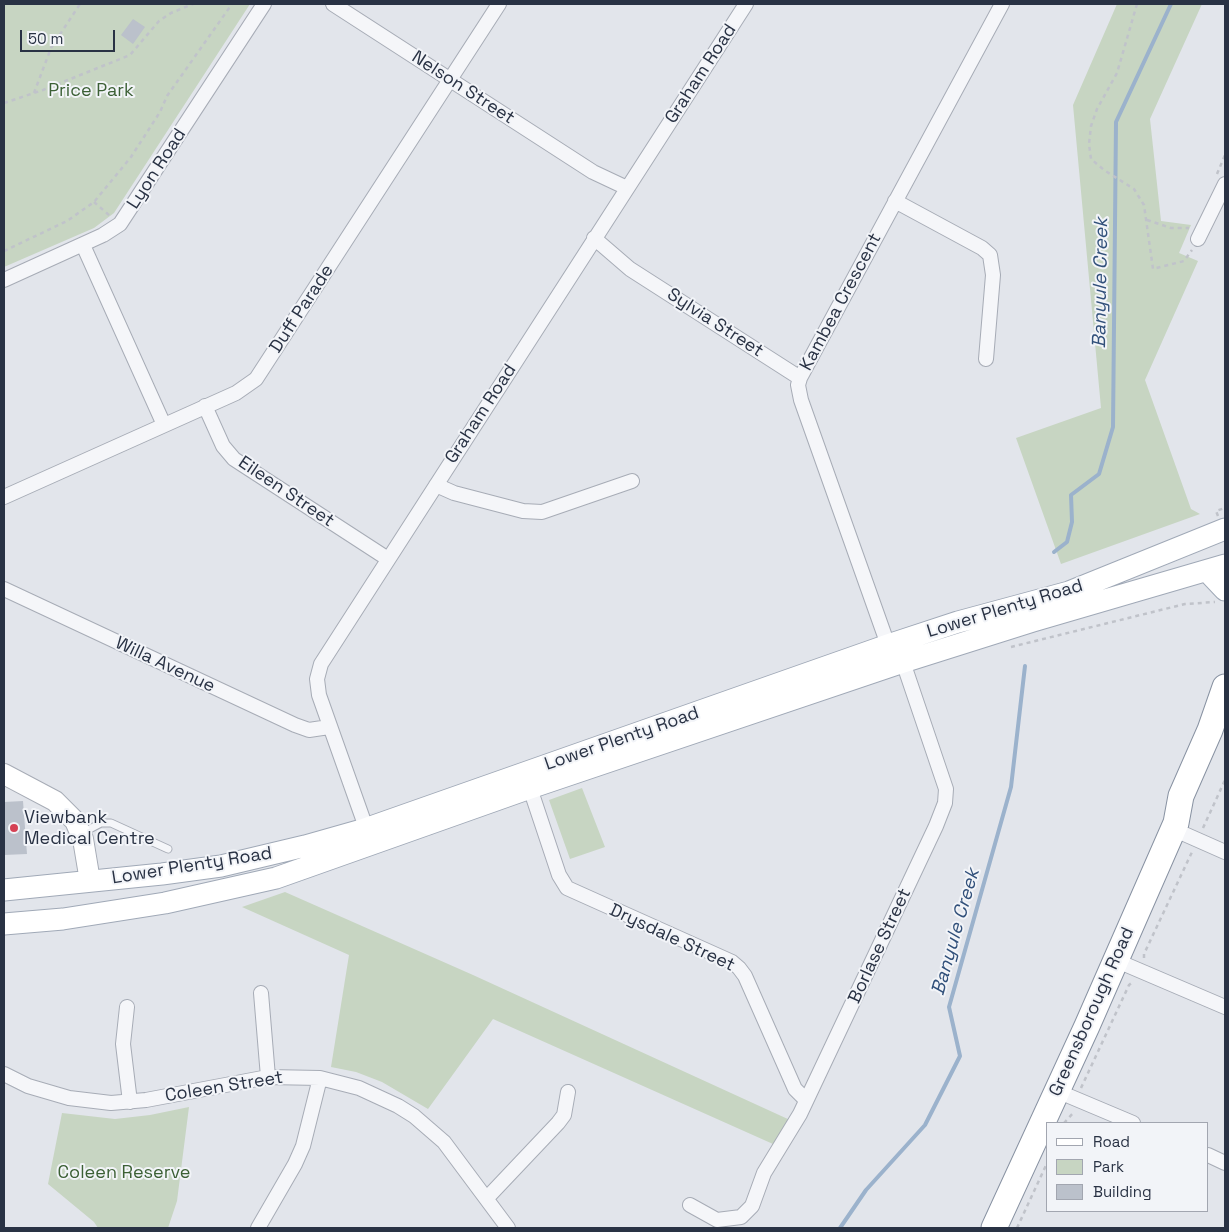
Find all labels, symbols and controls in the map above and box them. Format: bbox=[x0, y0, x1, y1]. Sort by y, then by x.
scale bar bbox=[22, 20, 118, 52]
street label: Graham Road bbox=[661, 20, 741, 128]
text: 50 m bbox=[28, 29, 63, 48]
street label: Nelson Street bbox=[408, 47, 518, 129]
park label: Price Park bbox=[48, 80, 134, 102]
street label: Lyon Road bbox=[123, 125, 191, 213]
water label: Banyule Creek bbox=[1088, 217, 1114, 349]
street label: Kambea Crescent bbox=[796, 230, 886, 374]
street label: Duff Parade bbox=[265, 261, 339, 357]
street label: Sylvia Street bbox=[663, 284, 767, 362]
street label: Graham Road bbox=[441, 360, 521, 468]
street label: Eileen Street bbox=[234, 452, 338, 532]
street label: Lower Plenty Road bbox=[924, 575, 1086, 643]
street label: Willa Avenue bbox=[112, 632, 218, 698]
street label: Lower Plenty Road bbox=[542, 702, 702, 776]
place label: Viewbank Medical Centre bbox=[24, 807, 155, 850]
marker: Viewbank Medical Centre bbox=[8, 822, 20, 834]
street label: Lower Plenty Road bbox=[110, 843, 274, 889]
water label: Banyule Creek bbox=[927, 866, 985, 998]
street label: Borlase Street bbox=[844, 885, 916, 1007]
street label: Drysdale Street bbox=[606, 900, 738, 976]
street label: Greensborough Road bbox=[1045, 924, 1139, 1100]
street label: Coleen Street bbox=[164, 1067, 284, 1107]
legend bbox=[1046, 1122, 1209, 1212]
text: Road bbox=[1093, 1132, 1130, 1151]
text: Park bbox=[1093, 1157, 1124, 1176]
park label: Coleen Reserve bbox=[58, 1162, 190, 1184]
text: Building bbox=[1093, 1182, 1152, 1201]

